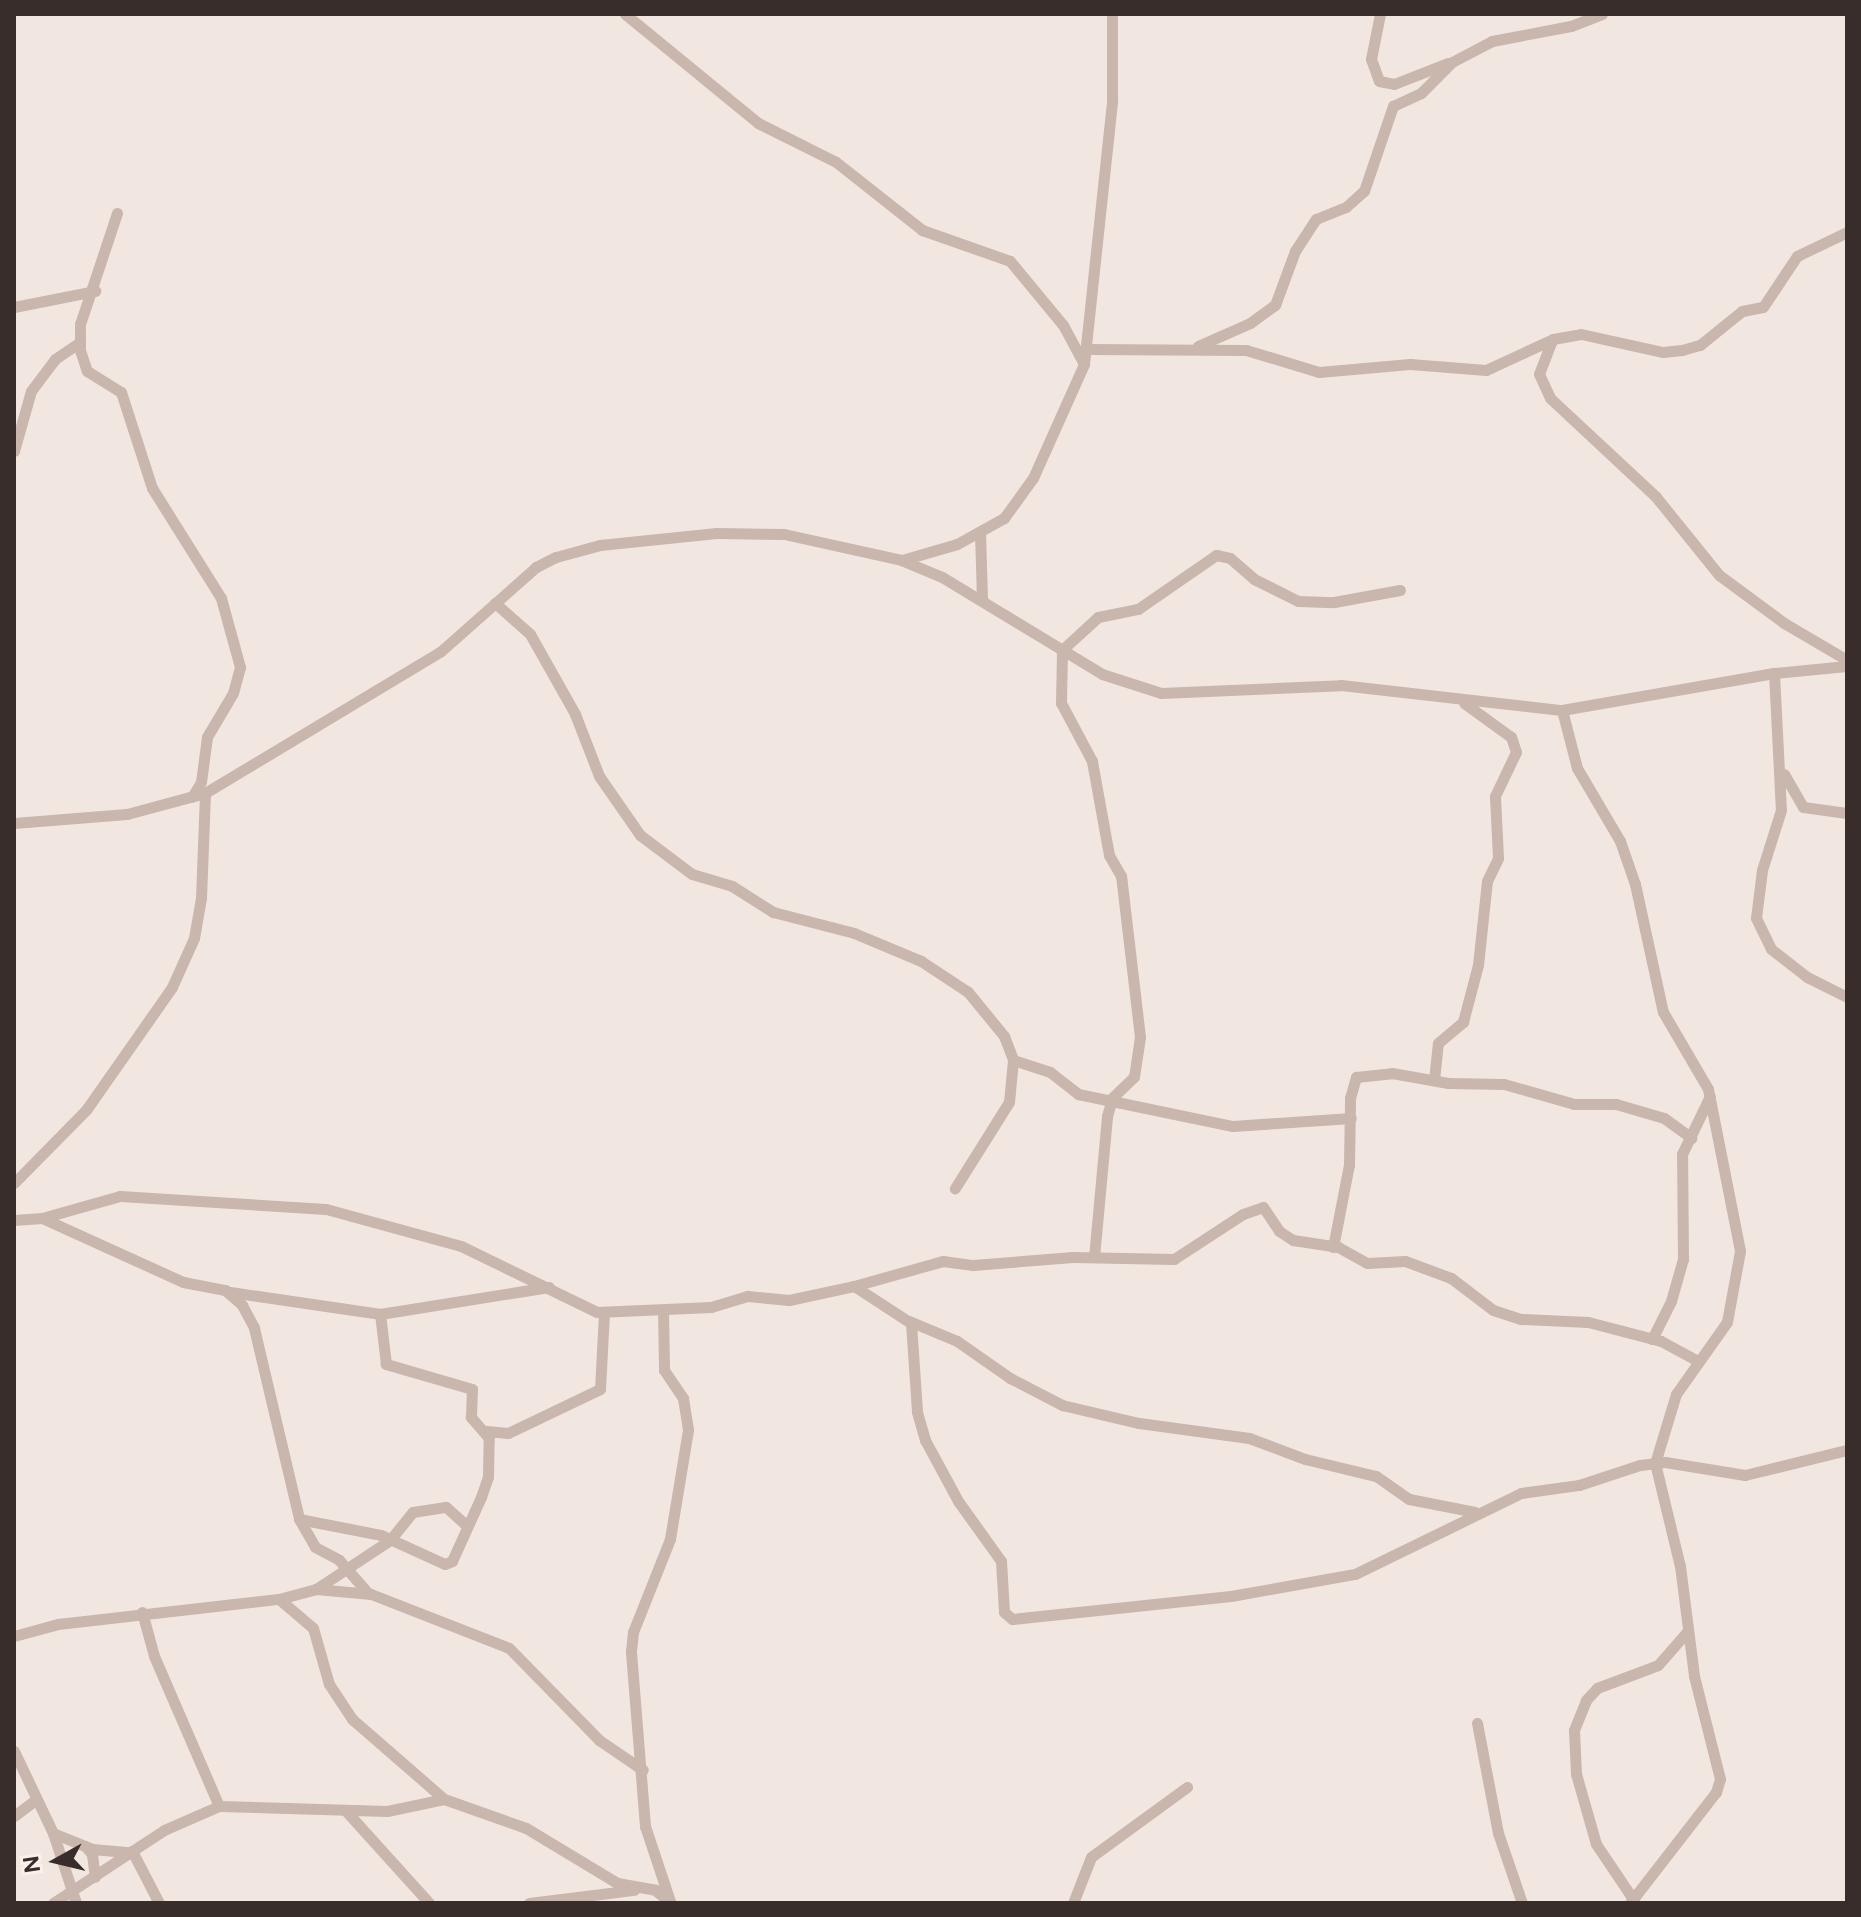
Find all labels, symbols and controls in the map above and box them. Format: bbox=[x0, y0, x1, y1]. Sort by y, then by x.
north arrow bbox=[16, 1821, 96, 1901]
text: N bbox=[17, 1854, 46, 1875]

